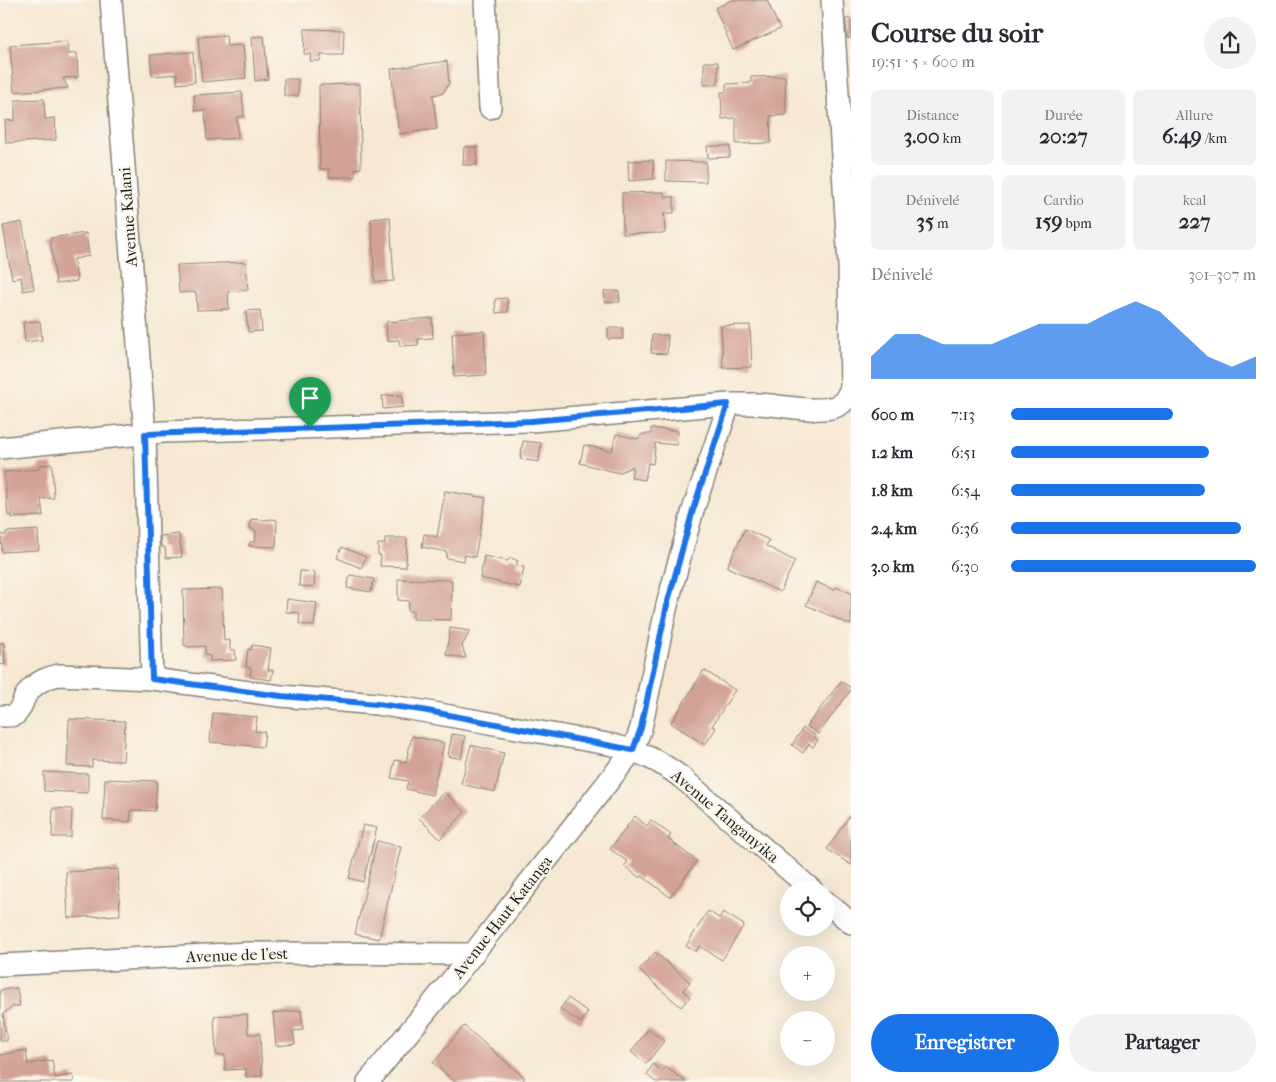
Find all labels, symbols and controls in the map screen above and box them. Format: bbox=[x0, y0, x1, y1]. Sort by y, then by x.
text: Course du soir bbox=[871, 16, 1043, 49]
button: share bbox=[1204, 17, 1256, 69]
text: 19:51 · 5 × 600 m bbox=[871, 52, 975, 71]
text: Distance bbox=[906, 107, 959, 124]
text: Durée bbox=[1044, 107, 1083, 124]
text: Allure bbox=[1176, 107, 1213, 124]
text: 3.00 bbox=[904, 124, 939, 148]
text: 20:27 bbox=[1039, 124, 1088, 148]
text: 6:49 bbox=[1162, 124, 1202, 148]
text: km bbox=[939, 130, 961, 147]
text: /km bbox=[1202, 130, 1227, 147]
street label: Avenue Kalani bbox=[115, 166, 141, 269]
text: Dénivelé bbox=[906, 192, 959, 209]
text: Cardio bbox=[1043, 192, 1084, 209]
text: kcal bbox=[1183, 192, 1206, 209]
text: 35 bbox=[916, 209, 934, 233]
text: 159 bbox=[1035, 209, 1063, 233]
text: 227 bbox=[1179, 209, 1210, 233]
text: m bbox=[934, 215, 949, 232]
text: bpm bbox=[1063, 215, 1092, 232]
text: Dénivelé bbox=[871, 265, 933, 284]
text: 301–307 m bbox=[1188, 265, 1256, 284]
pin bbox=[289, 377, 331, 428]
icon: arrive bbox=[296, 384, 324, 412]
text: 600 m bbox=[871, 405, 914, 424]
text: 7:13 bbox=[951, 405, 975, 424]
text: 1.2 km bbox=[871, 443, 913, 462]
text: 6:51 bbox=[951, 443, 976, 462]
text: 1.8 km bbox=[871, 481, 913, 500]
text: 6:54 bbox=[951, 481, 980, 500]
text: 2.4 km bbox=[871, 519, 917, 538]
text: 6:36 bbox=[951, 519, 979, 538]
text: 3.0 km bbox=[871, 557, 914, 576]
text: 6:30 bbox=[951, 557, 979, 576]
street label: Avenue Tanganyika bbox=[667, 765, 783, 867]
street label: Avenue Haut Katanga bbox=[447, 851, 556, 983]
map controls bbox=[780, 881, 835, 1066]
button: locate bbox=[780, 881, 835, 936]
street label: Avenue de l'est bbox=[185, 944, 289, 966]
button: + bbox=[780, 946, 835, 1001]
button: − bbox=[780, 1011, 835, 1066]
button: Enregistrer bbox=[871, 1014, 1059, 1072]
button: Partager bbox=[1069, 1014, 1256, 1072]

